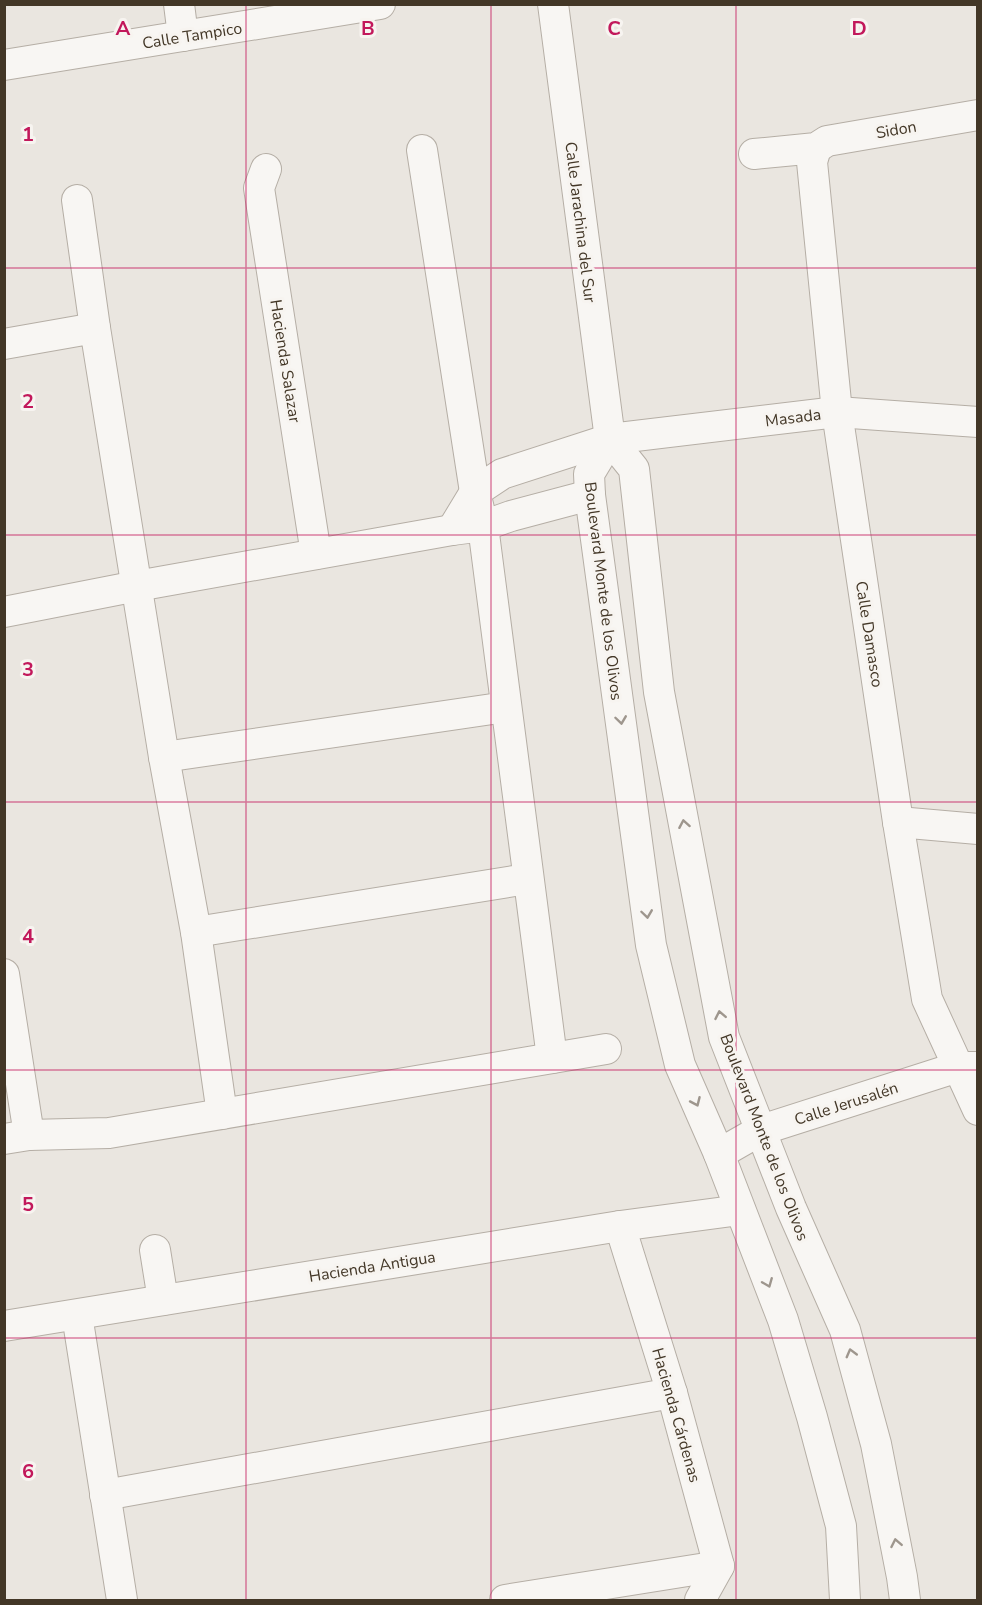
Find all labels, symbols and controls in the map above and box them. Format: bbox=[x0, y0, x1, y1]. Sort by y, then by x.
text: A bbox=[116, 15, 131, 42]
text: B bbox=[361, 15, 375, 42]
text: C bbox=[607, 15, 621, 42]
text: D bbox=[851, 15, 867, 42]
street label: Calle Tampico bbox=[141, 17, 244, 55]
street label: Sidon bbox=[874, 116, 918, 144]
text: 1 bbox=[22, 121, 34, 148]
street label: Calle Jarachina del Sur bbox=[559, 140, 601, 304]
street label: Hacienda Salazar bbox=[264, 298, 306, 425]
text: 2 bbox=[22, 388, 34, 415]
street label: Masada bbox=[764, 404, 822, 432]
street label: Boulevard Monte de los Olivos bbox=[579, 481, 627, 702]
street label: Calle Damasco bbox=[850, 579, 888, 689]
text: 3 bbox=[22, 656, 34, 683]
one-way arrow bbox=[614, 716, 626, 725]
one-way arrow bbox=[678, 819, 690, 828]
one-way arrow bbox=[640, 909, 652, 918]
text: 4 bbox=[22, 923, 34, 950]
one-way arrow bbox=[714, 1011, 727, 1021]
street label: Boulevard Monte de los Olivos bbox=[714, 1031, 814, 1244]
street label: Calle Jerusalén bbox=[792, 1077, 901, 1131]
one-way arrow bbox=[689, 1095, 701, 1106]
text: 5 bbox=[22, 1191, 34, 1218]
street label: Hacienda Antigua bbox=[307, 1246, 437, 1288]
one-way arrow bbox=[761, 1276, 773, 1287]
street label: Hacienda Cárdenas bbox=[646, 1345, 706, 1485]
one-way arrow bbox=[846, 1348, 858, 1359]
text: 6 bbox=[22, 1458, 34, 1485]
one-way arrow bbox=[890, 1538, 903, 1548]

